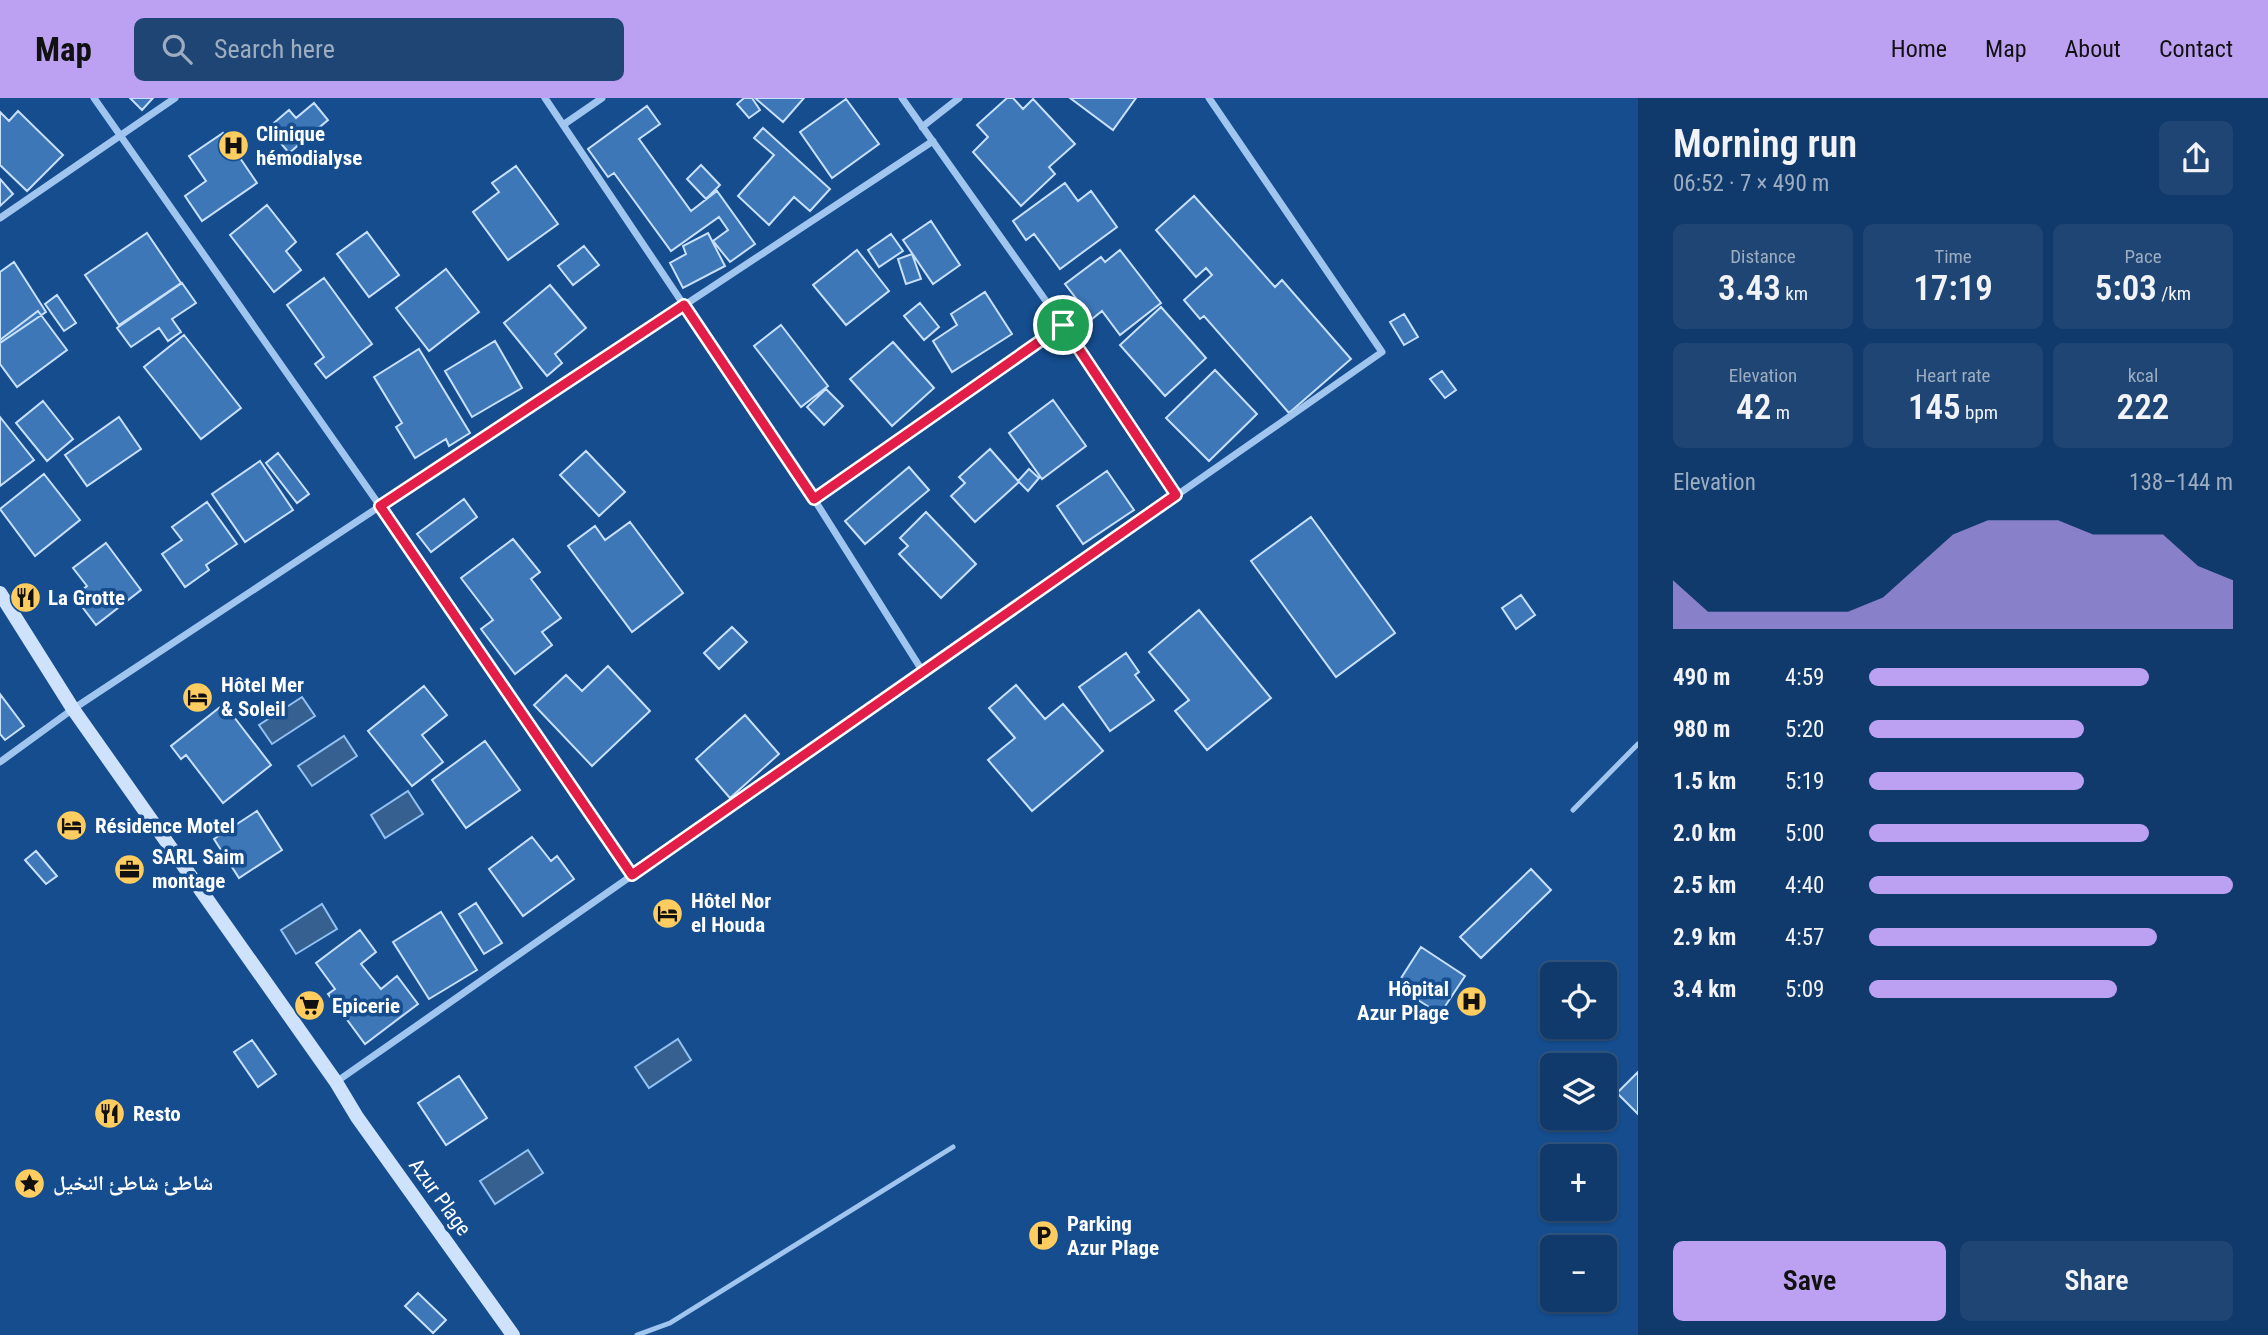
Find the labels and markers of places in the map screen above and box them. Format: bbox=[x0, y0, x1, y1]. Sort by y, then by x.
place label: Clinique hémodialyse bbox=[256, 122, 362, 170]
hospital icon: Clinique hémodialyse bbox=[216, 129, 250, 163]
pin bbox=[1033, 295, 1093, 355]
restaurant icon: La Grotte bbox=[8, 581, 42, 615]
place label: La Grotte bbox=[48, 586, 125, 610]
place label: Hôtel Mer & Soleil bbox=[221, 673, 304, 721]
hotel icon: Hôtel Mer & Soleil bbox=[181, 680, 215, 714]
hotel icon: Résidence Motel bbox=[55, 809, 89, 843]
place label: Résidence Motel bbox=[95, 814, 235, 838]
place label: SARL Saim montage bbox=[152, 845, 244, 893]
office icon: SARL Saim montage bbox=[112, 852, 146, 886]
place label: Hôtel Nor el Houda bbox=[691, 889, 771, 937]
hotel icon: Hôtel Nor el Houda bbox=[651, 896, 685, 930]
place label: Hôpital Azur Plage bbox=[1357, 977, 1449, 1025]
hospital icon: Hôpital Azur Plage bbox=[1455, 984, 1489, 1018]
supermarket icon: Epicerie bbox=[292, 989, 326, 1023]
place label: Epicerie bbox=[332, 994, 400, 1018]
restaurant icon: Resto bbox=[93, 1097, 127, 1131]
place label: Resto bbox=[133, 1102, 181, 1126]
place icon: شاطئ شاطئ النخيل bbox=[13, 1166, 47, 1200]
place label: شاطئ شاطئ النخيل bbox=[53, 1171, 213, 1196]
place label: Parking Azur Plage bbox=[1067, 1212, 1159, 1260]
parking icon: Parking Azur Plage bbox=[1027, 1219, 1061, 1253]

